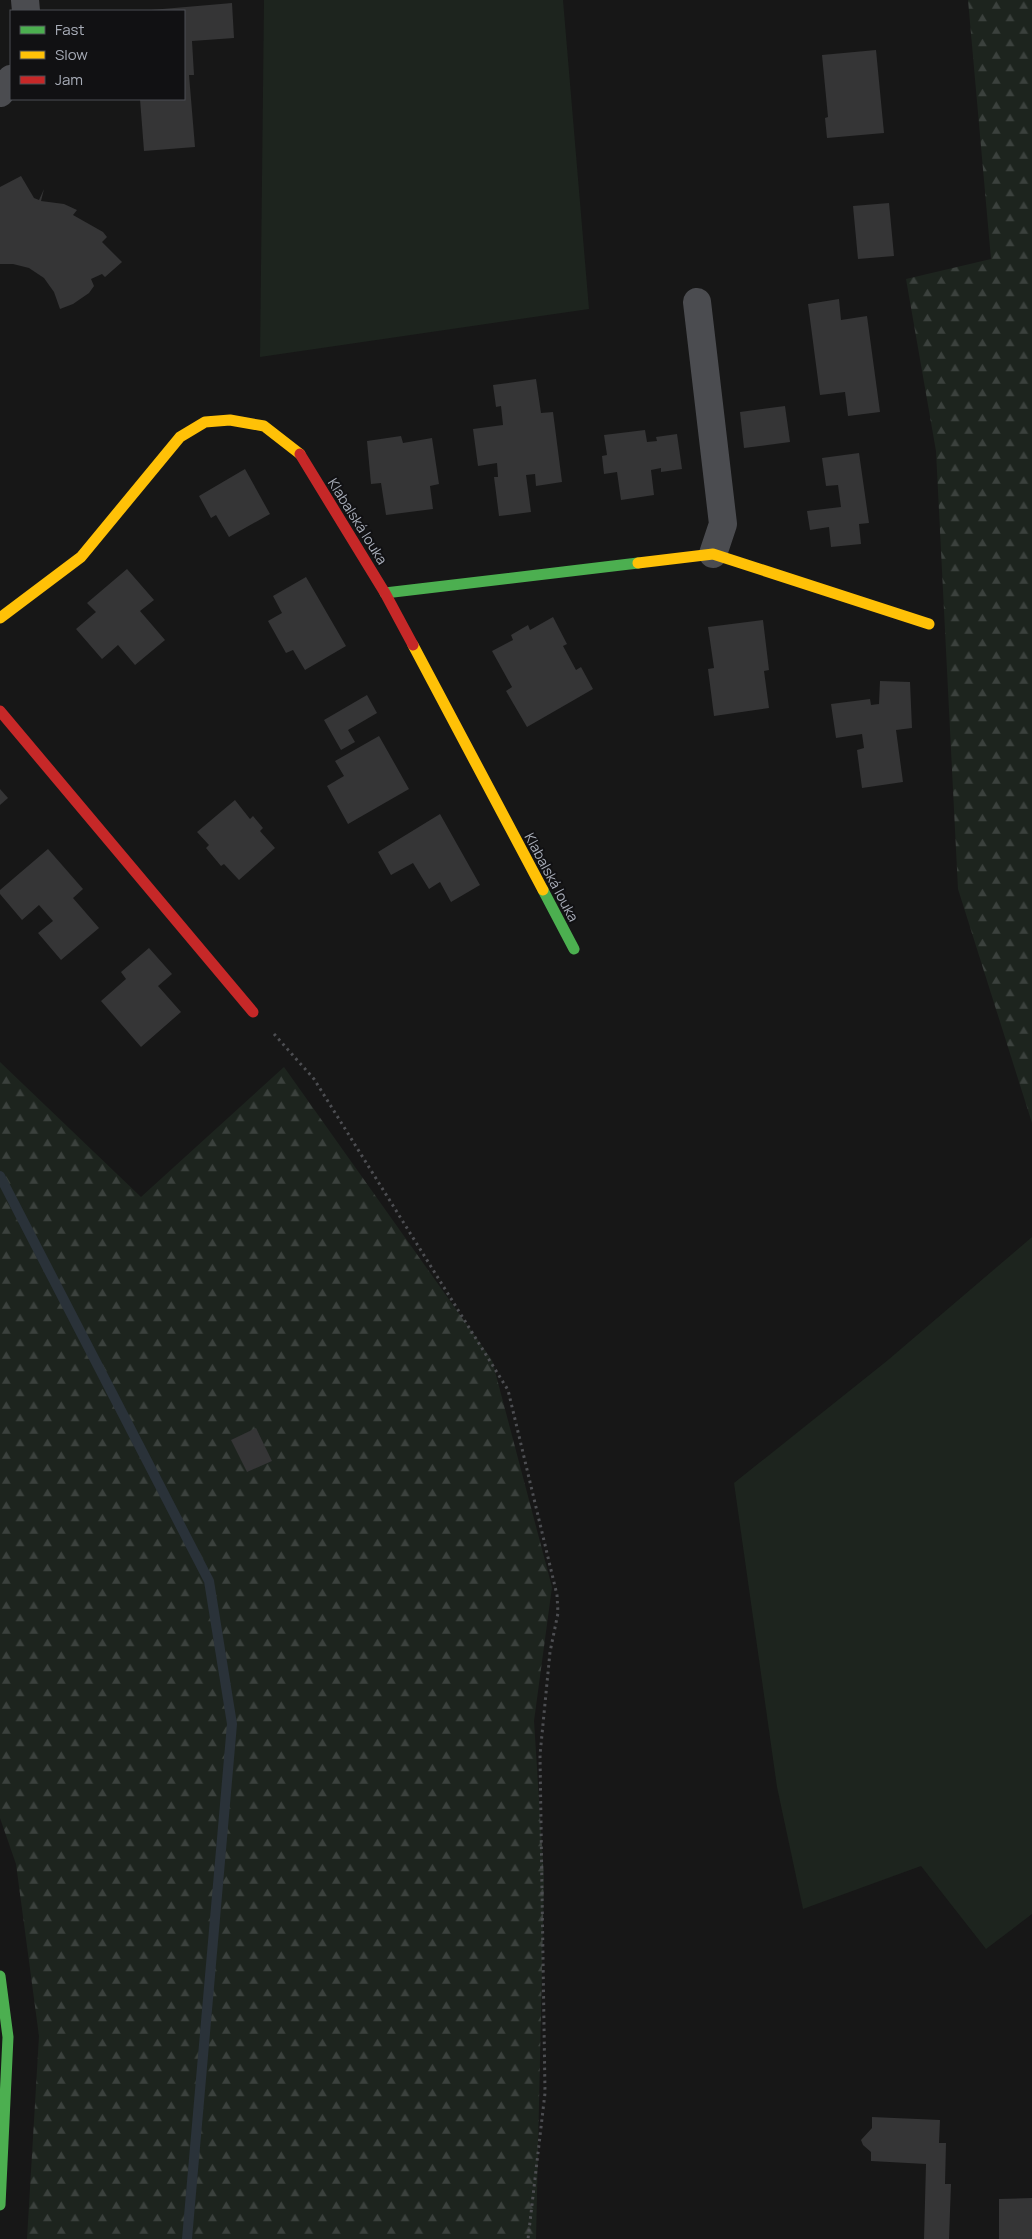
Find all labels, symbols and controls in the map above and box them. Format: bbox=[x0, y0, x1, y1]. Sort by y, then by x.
legend bbox=[10, 10, 185, 100]
text: Fast bbox=[55, 19, 84, 40]
text: Slow bbox=[55, 44, 88, 65]
text: Jam bbox=[55, 69, 83, 90]
street label: Klabalská louka bbox=[324, 474, 392, 568]
street label: Klabalská louka bbox=[521, 829, 583, 925]

